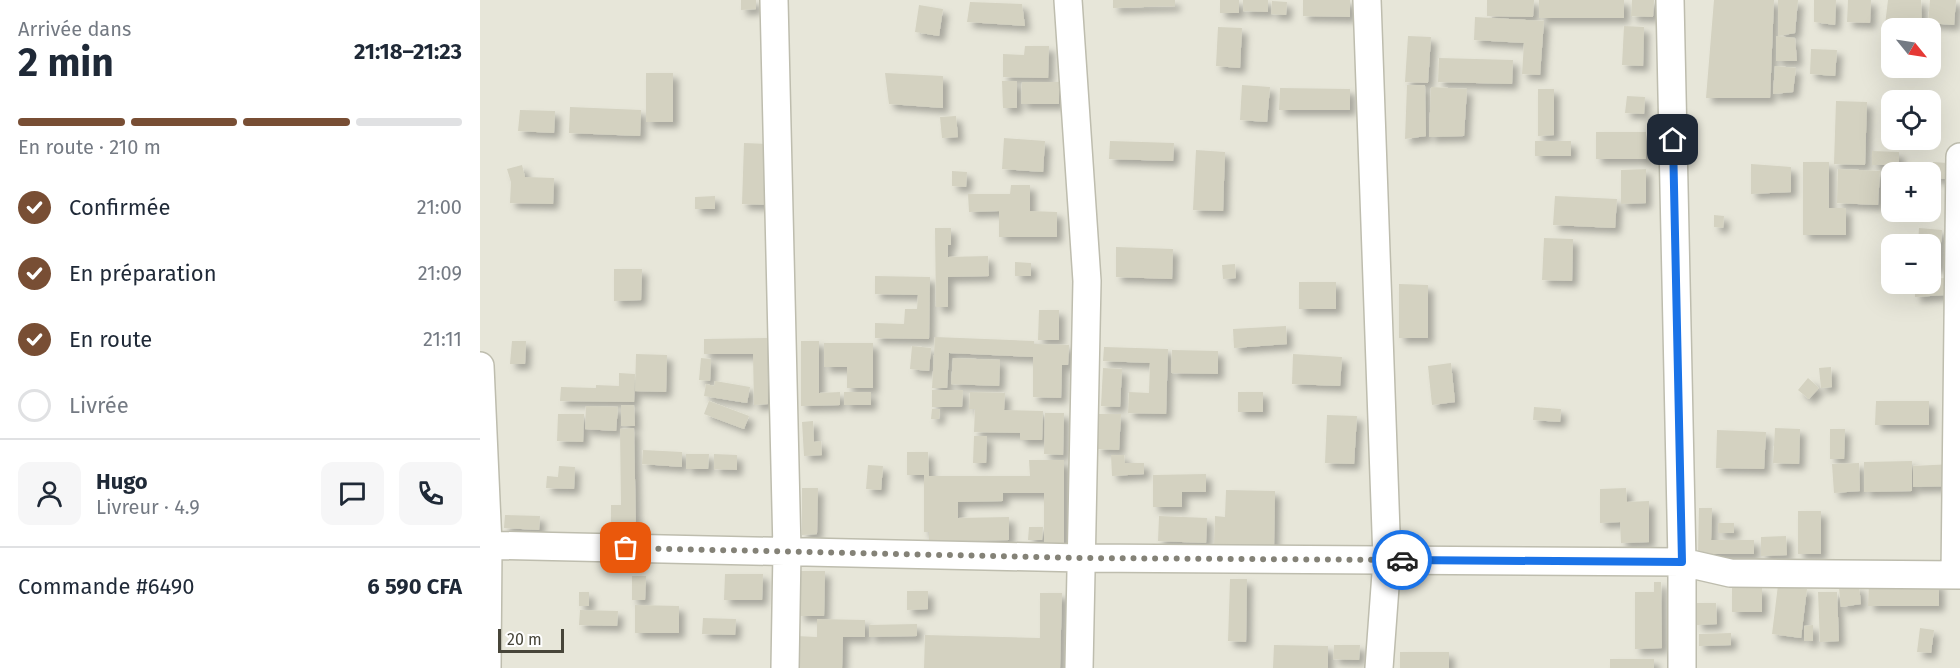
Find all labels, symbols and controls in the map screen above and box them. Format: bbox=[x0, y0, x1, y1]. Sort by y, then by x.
text: Arrivée dans bbox=[18, 17, 131, 41]
north arrow bbox=[1881, 18, 1941, 78]
map controls bbox=[1881, 18, 1941, 294]
text: 21:18–21:23 bbox=[354, 38, 462, 65]
text: 2 min bbox=[18, 40, 114, 86]
button: locate bbox=[1881, 90, 1941, 150]
pin bbox=[1647, 114, 1698, 165]
icon: home bbox=[1656, 123, 1689, 156]
text: En route · 210 m bbox=[18, 135, 161, 159]
button: + bbox=[1881, 162, 1941, 222]
icon: check bbox=[18, 191, 51, 224]
text: Confirmée bbox=[69, 194, 171, 221]
text: 21:00 bbox=[417, 195, 462, 219]
button: − bbox=[1881, 234, 1941, 294]
icon: check bbox=[18, 257, 51, 290]
text: En préparation bbox=[69, 260, 217, 287]
text: 21:09 bbox=[418, 261, 462, 285]
icon: check bbox=[18, 323, 51, 356]
text: En route bbox=[69, 326, 152, 353]
text: 21:11 bbox=[423, 327, 462, 351]
text: Livrée bbox=[69, 392, 129, 419]
button: person bbox=[18, 462, 81, 525]
button: chat bbox=[321, 462, 384, 525]
button: phone bbox=[399, 462, 462, 525]
text: Hugo bbox=[96, 468, 148, 495]
text: Livreur · 4.9 bbox=[96, 495, 200, 519]
pin bbox=[600, 522, 651, 573]
courier bbox=[1372, 530, 1432, 590]
icon: bag bbox=[609, 531, 642, 564]
icon: car bbox=[1386, 544, 1419, 577]
text: Commande #6490 bbox=[18, 573, 195, 600]
text: 6 590 CFA bbox=[367, 573, 462, 600]
scale bar bbox=[498, 626, 564, 654]
text: 20 m bbox=[507, 630, 542, 649]

